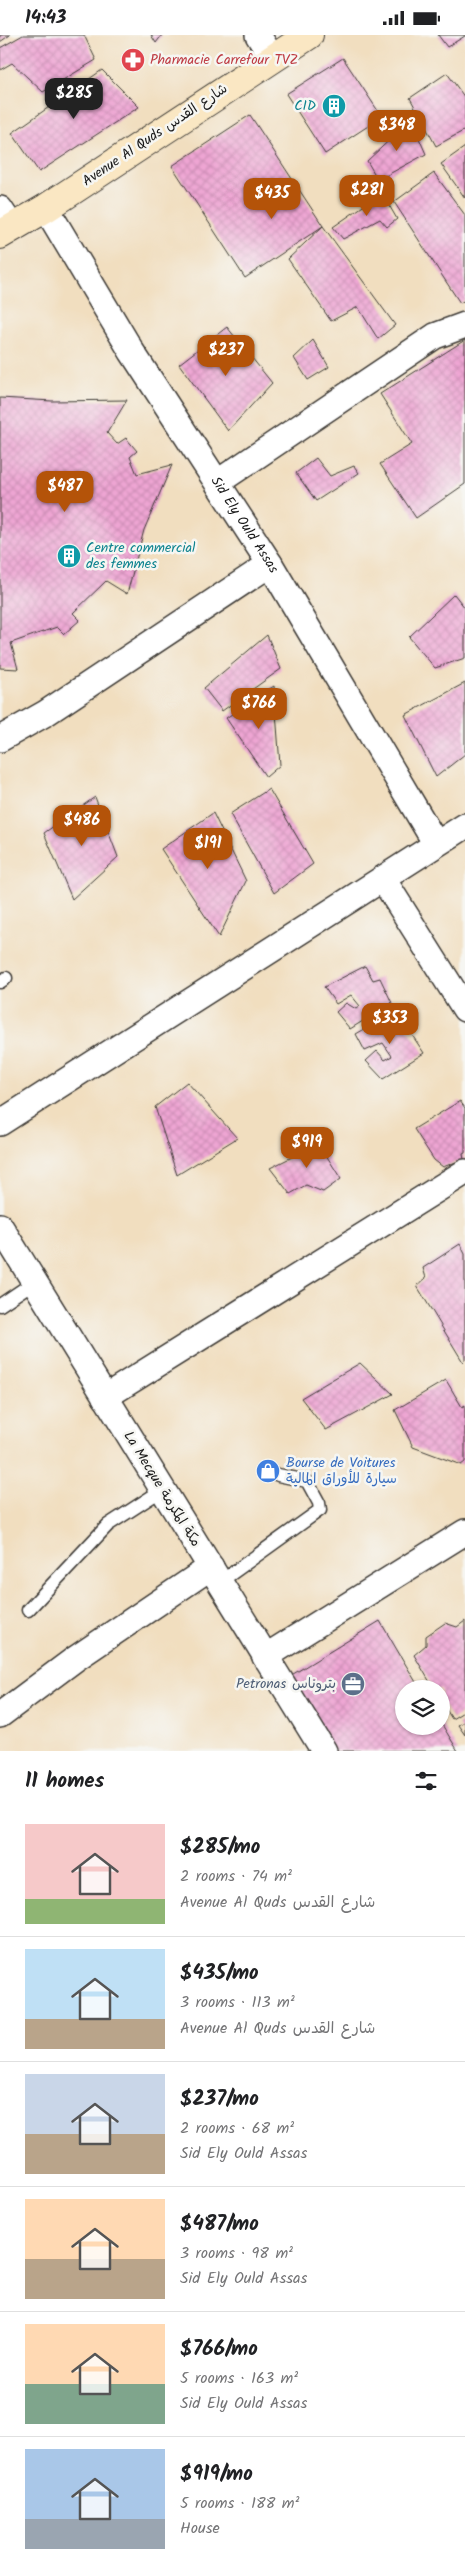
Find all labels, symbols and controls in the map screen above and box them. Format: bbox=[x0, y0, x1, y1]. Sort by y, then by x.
text: 14:43 bbox=[25, 3, 67, 33]
pharmacy icon: Pharmacie Carrefour TVZ bbox=[120, 47, 146, 73]
place label: Pharmacie Carrefour TVZ bbox=[150, 49, 298, 71]
pin: $285 bbox=[44, 77, 104, 120]
street label: Avenue Al Quds شارع القدس bbox=[78, 78, 232, 192]
text: $285 bbox=[56, 81, 92, 106]
building icon: CID bbox=[321, 93, 347, 119]
place label: CID bbox=[294, 95, 316, 117]
pin: $348 bbox=[367, 109, 427, 152]
text: $348 bbox=[379, 113, 415, 138]
pin: $281 bbox=[337, 175, 397, 217]
pin: $435 bbox=[242, 177, 302, 220]
text: $281 bbox=[350, 178, 384, 203]
text: $435 bbox=[254, 181, 290, 206]
pin: $237 bbox=[196, 335, 256, 377]
text: $237 bbox=[208, 338, 244, 363]
pin: $487 bbox=[35, 471, 95, 513]
street label: Sid Ely Ould Assas bbox=[205, 472, 284, 577]
text: $487 bbox=[47, 474, 83, 499]
place label: Centre commercial des femmes bbox=[86, 537, 196, 575]
building icon: Centre commercial des femmes bbox=[56, 543, 82, 569]
pin: $766 bbox=[229, 687, 289, 730]
text: $766 bbox=[242, 691, 276, 716]
pin: $486 bbox=[52, 805, 112, 847]
text: $486 bbox=[64, 808, 100, 833]
pin: $191 bbox=[178, 827, 238, 870]
text: $191 bbox=[194, 831, 222, 856]
pin: $353 bbox=[360, 1003, 420, 1045]
text: $353 bbox=[372, 1006, 408, 1031]
pin: $919 bbox=[277, 1127, 337, 1169]
text: $919 bbox=[292, 1130, 322, 1155]
street label: La Mecque مكة المكرمة bbox=[118, 1427, 206, 1551]
place label: Bourse de Voitures سيارة للأوراق المالية bbox=[286, 1452, 397, 1490]
shop icon: Bourse de Voitures سيارة للأوراق المالية bbox=[255, 1458, 281, 1484]
office icon: Petronas بتروناس bbox=[340, 1671, 366, 1697]
place label: Petronas بتروناس bbox=[236, 1673, 336, 1695]
map controls bbox=[395, 1680, 450, 1735]
button: layers bbox=[395, 1680, 450, 1735]
text: 11 homes bbox=[25, 1765, 104, 1798]
icon: filters bbox=[412, 1767, 440, 1795]
text: $285/mo bbox=[180, 1831, 260, 1864]
icon: home bbox=[65, 1844, 125, 1904]
text: 2 rooms · 74 m² bbox=[180, 1864, 292, 1889]
text: Avenue Al Quds شارع القدس bbox=[180, 1890, 376, 1915]
text: $435/mo bbox=[180, 1957, 259, 1990]
icon: home bbox=[65, 1969, 125, 2029]
text: 3 rooms · 113 m² bbox=[180, 1990, 295, 2015]
text: Avenue Al Quds شارع القدس bbox=[180, 2016, 376, 2041]
text: $237/mo bbox=[180, 2083, 259, 2116]
icon: home bbox=[65, 2094, 125, 2154]
text: 2 rooms · 68 m² bbox=[180, 2116, 294, 2141]
text: Sid Ely Ould Assas bbox=[180, 2141, 307, 2166]
text: $487/mo bbox=[180, 2208, 259, 2241]
icon: home bbox=[65, 2219, 125, 2279]
text: 3 rooms · 98 m² bbox=[180, 2241, 293, 2266]
text: Sid Ely Ould Assas bbox=[180, 2266, 307, 2291]
text: $766/mo bbox=[180, 2333, 258, 2366]
icon: home bbox=[65, 2344, 125, 2404]
text: 5 rooms · 163 m² bbox=[180, 2366, 298, 2391]
text: Sid Ely Ould Assas bbox=[180, 2391, 307, 2416]
text: $919/mo bbox=[180, 2458, 253, 2491]
icon: home bbox=[65, 2469, 125, 2529]
text: 5 rooms · 188 m² bbox=[180, 2491, 299, 2516]
text: House bbox=[180, 2516, 220, 2541]

